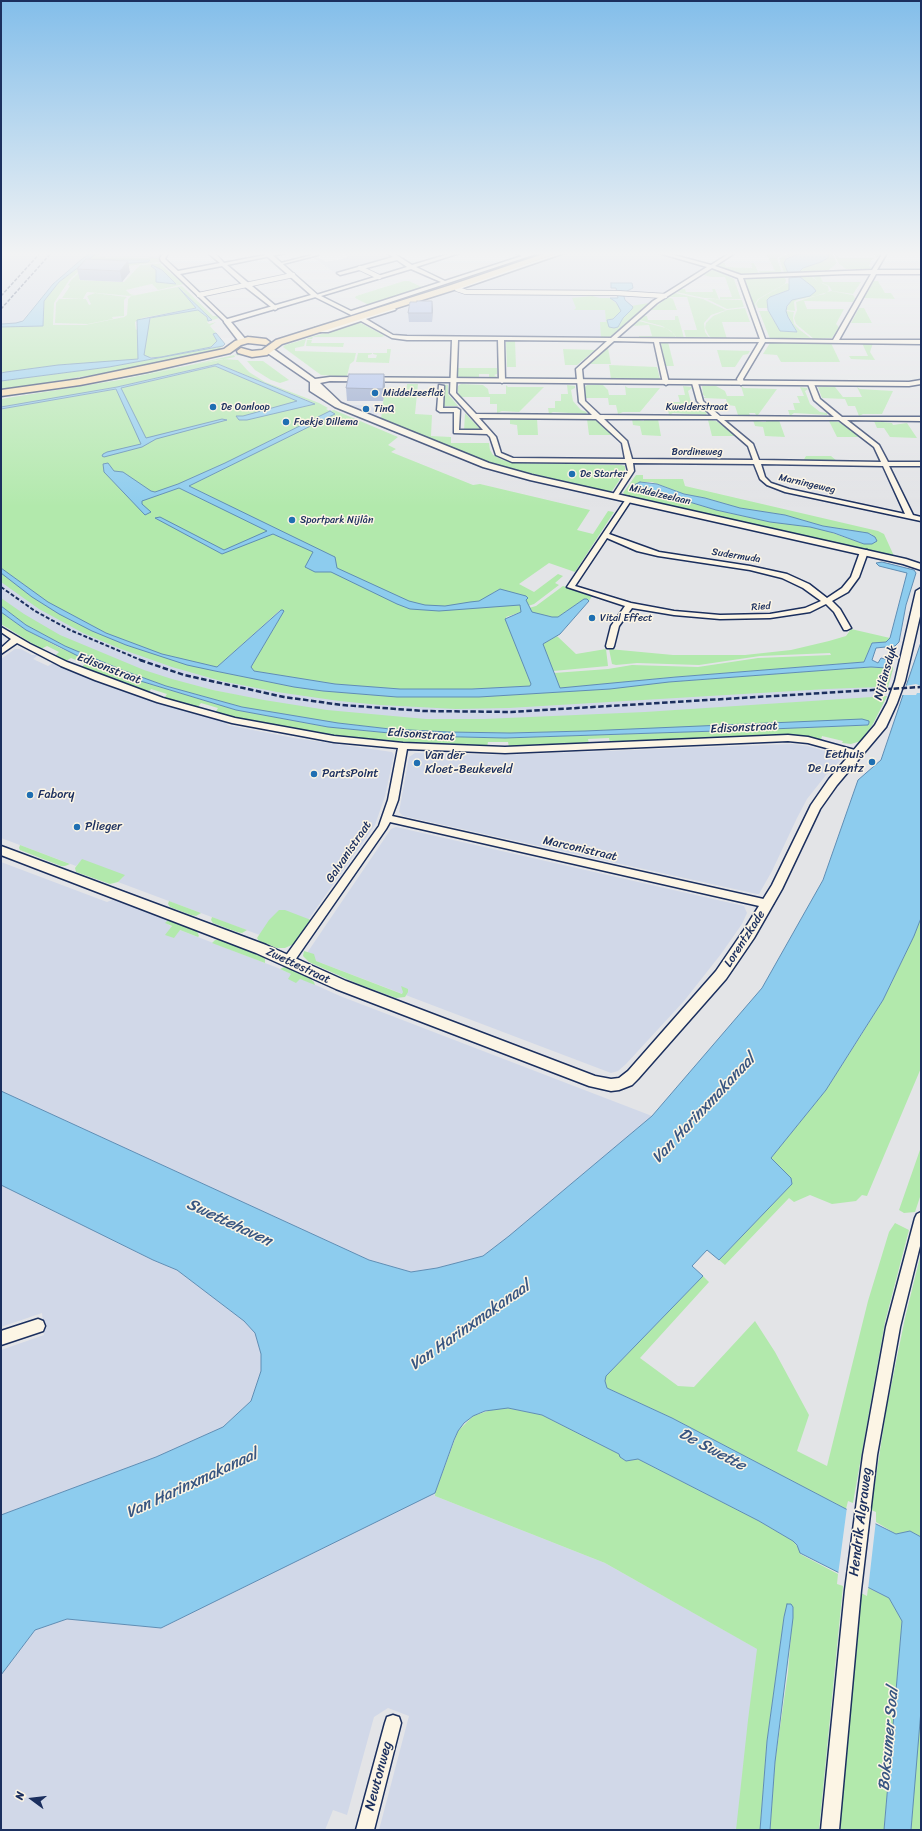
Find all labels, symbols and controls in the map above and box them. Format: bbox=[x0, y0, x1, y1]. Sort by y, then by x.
place label: Middelzeeflat bbox=[383, 387, 444, 399]
marker: Middelzeeflat bbox=[370, 388, 380, 398]
place label: De Oanloop bbox=[221, 401, 270, 413]
street label: Kwelderstraat bbox=[666, 401, 728, 413]
marker: De Oanloop bbox=[208, 402, 218, 412]
place label: TinQ bbox=[374, 403, 394, 415]
marker: TinQ bbox=[361, 404, 371, 414]
place label: Foekje Dillema bbox=[294, 416, 358, 428]
marker: Foekje Dillema bbox=[281, 417, 291, 427]
street label: Bordineweg bbox=[672, 446, 722, 458]
place label: De Starter bbox=[580, 468, 627, 480]
marker: De Starter bbox=[567, 469, 577, 479]
street label: Marningeweg bbox=[777, 472, 837, 496]
street label: Middelzeelaan bbox=[628, 482, 692, 508]
place label: Sportpark Nijlân bbox=[300, 514, 373, 526]
marker: Sportpark Nijlân bbox=[287, 515, 297, 525]
street label: Sudermuda bbox=[711, 546, 761, 566]
street label: Ried bbox=[751, 600, 771, 614]
place label: Vital Effect bbox=[600, 612, 652, 624]
marker: Vital Effect bbox=[587, 613, 597, 623]
street label: Nijlânsdyk bbox=[871, 644, 901, 702]
street label: Edisonstraat bbox=[75, 650, 143, 688]
street label: Edisonstraat bbox=[710, 719, 778, 737]
street label: Edisonstraat bbox=[387, 725, 455, 745]
place label: Eethuis De Lorentz bbox=[808, 748, 864, 776]
place label: Van der Kloet-Beukeveld bbox=[425, 749, 512, 777]
marker: Eethuis De Lorentz bbox=[867, 757, 877, 767]
marker: Van der Kloet-Beukeveld bbox=[412, 758, 422, 768]
place label: PartsPoint bbox=[322, 767, 379, 781]
marker: PartsPoint bbox=[309, 769, 319, 779]
place label: Fabory bbox=[38, 788, 74, 802]
marker: Fabory bbox=[25, 790, 35, 800]
street label: Galvanistraat bbox=[323, 818, 375, 886]
place label: Plieger bbox=[85, 820, 122, 834]
marker: Plieger bbox=[72, 822, 82, 832]
street label: Marconistraat bbox=[542, 833, 618, 865]
street label: Lorentzkade bbox=[721, 908, 769, 970]
street label: Zwettestraat bbox=[263, 945, 333, 987]
water label: Van Harinxmakanaal bbox=[648, 1050, 760, 1168]
water label: Swettehaven bbox=[183, 1195, 275, 1251]
water label: Van Harinxmakanaal bbox=[406, 1277, 534, 1375]
water label: De Swette bbox=[675, 1424, 749, 1476]
water label: Van Harinxmakanaal bbox=[123, 1445, 261, 1523]
street label: Hendrik Algraweg bbox=[846, 1467, 876, 1577]
water label: Boksumer Soal bbox=[875, 1686, 903, 1792]
street label: Newtonweg bbox=[362, 1740, 396, 1812]
north arrow bbox=[12, 1779, 52, 1819]
text: N bbox=[10, 1790, 30, 1802]

